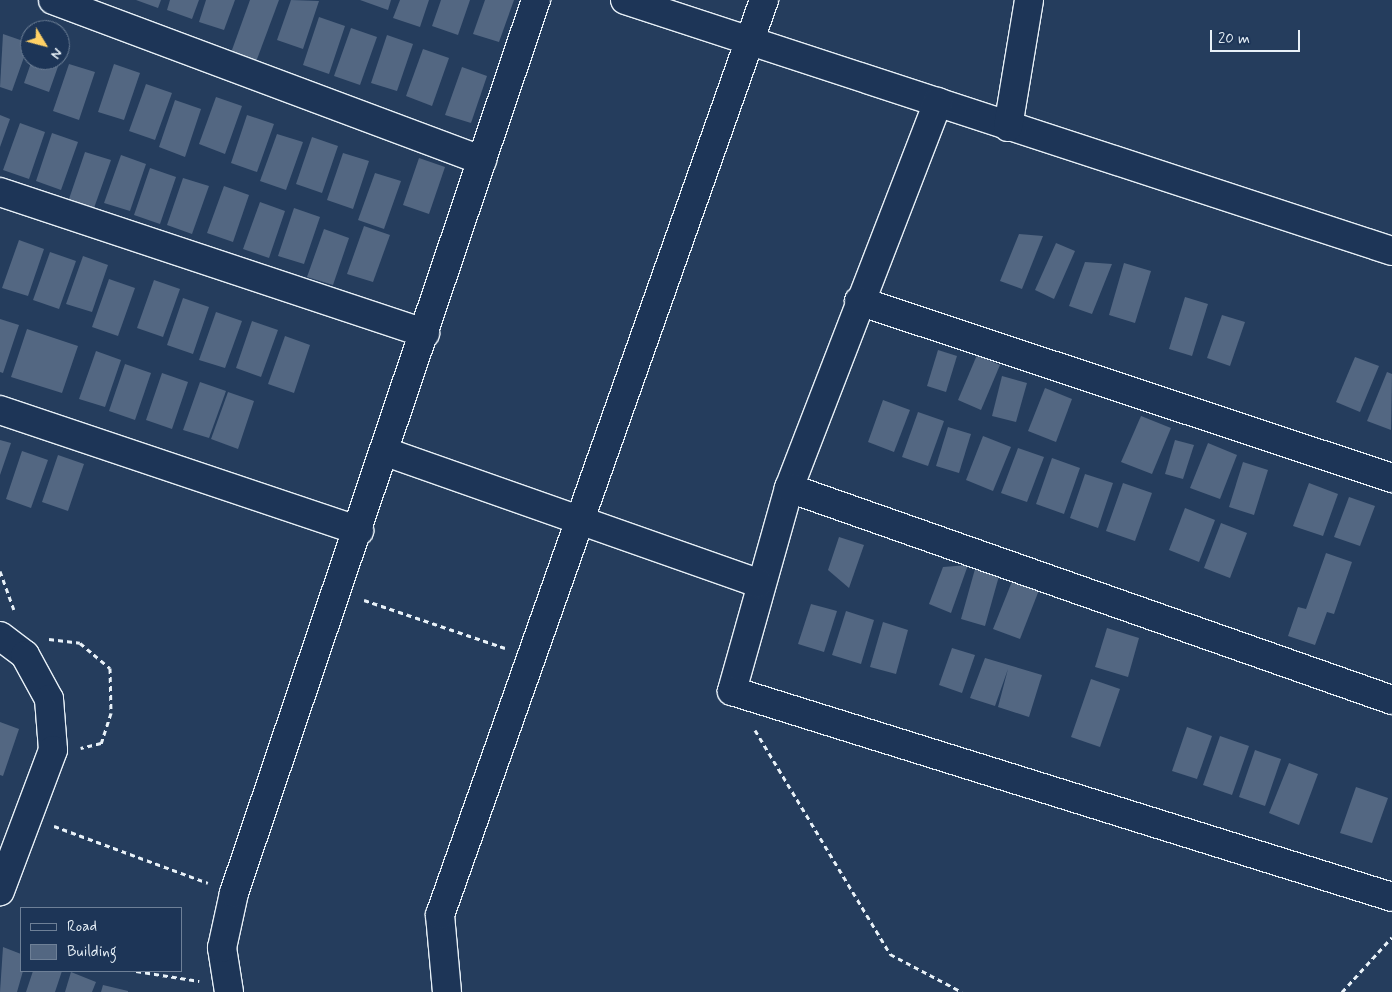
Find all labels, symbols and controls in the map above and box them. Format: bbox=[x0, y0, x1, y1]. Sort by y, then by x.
north arrow bbox=[20, 20, 70, 70]
scale bar bbox=[1212, 20, 1302, 52]
text: 20 m bbox=[1218, 29, 1250, 49]
text: N bbox=[46, 44, 66, 63]
legend bbox=[20, 907, 182, 972]
text: Road bbox=[67, 917, 97, 937]
text: Building bbox=[67, 942, 117, 962]

